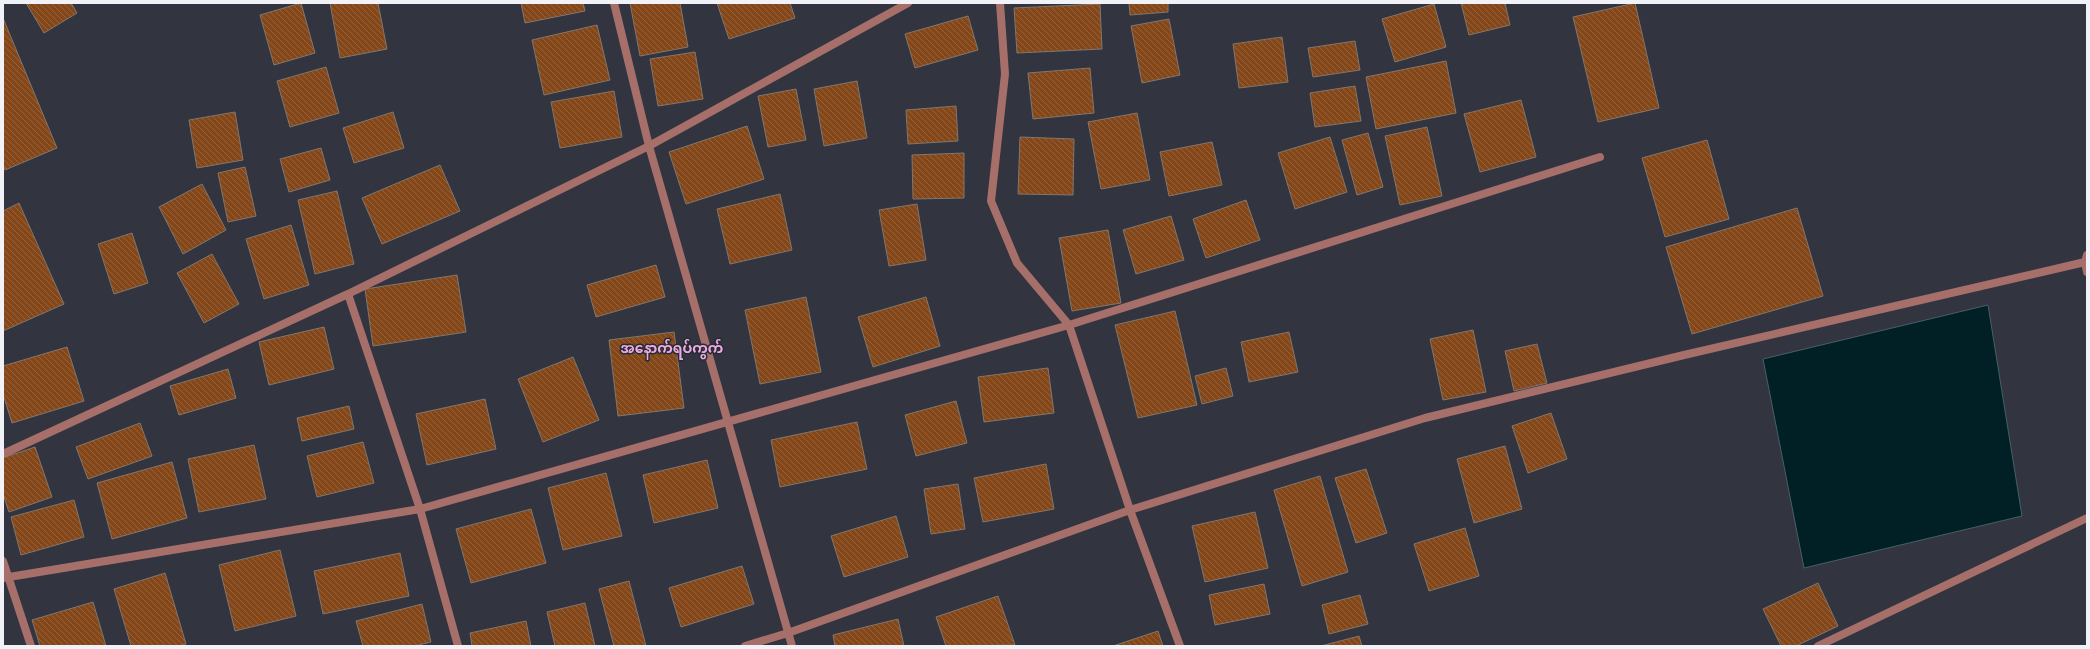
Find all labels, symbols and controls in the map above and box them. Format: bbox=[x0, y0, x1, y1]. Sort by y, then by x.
district label: အနောက်ရပ်ကွက် bbox=[621, 338, 723, 360]

